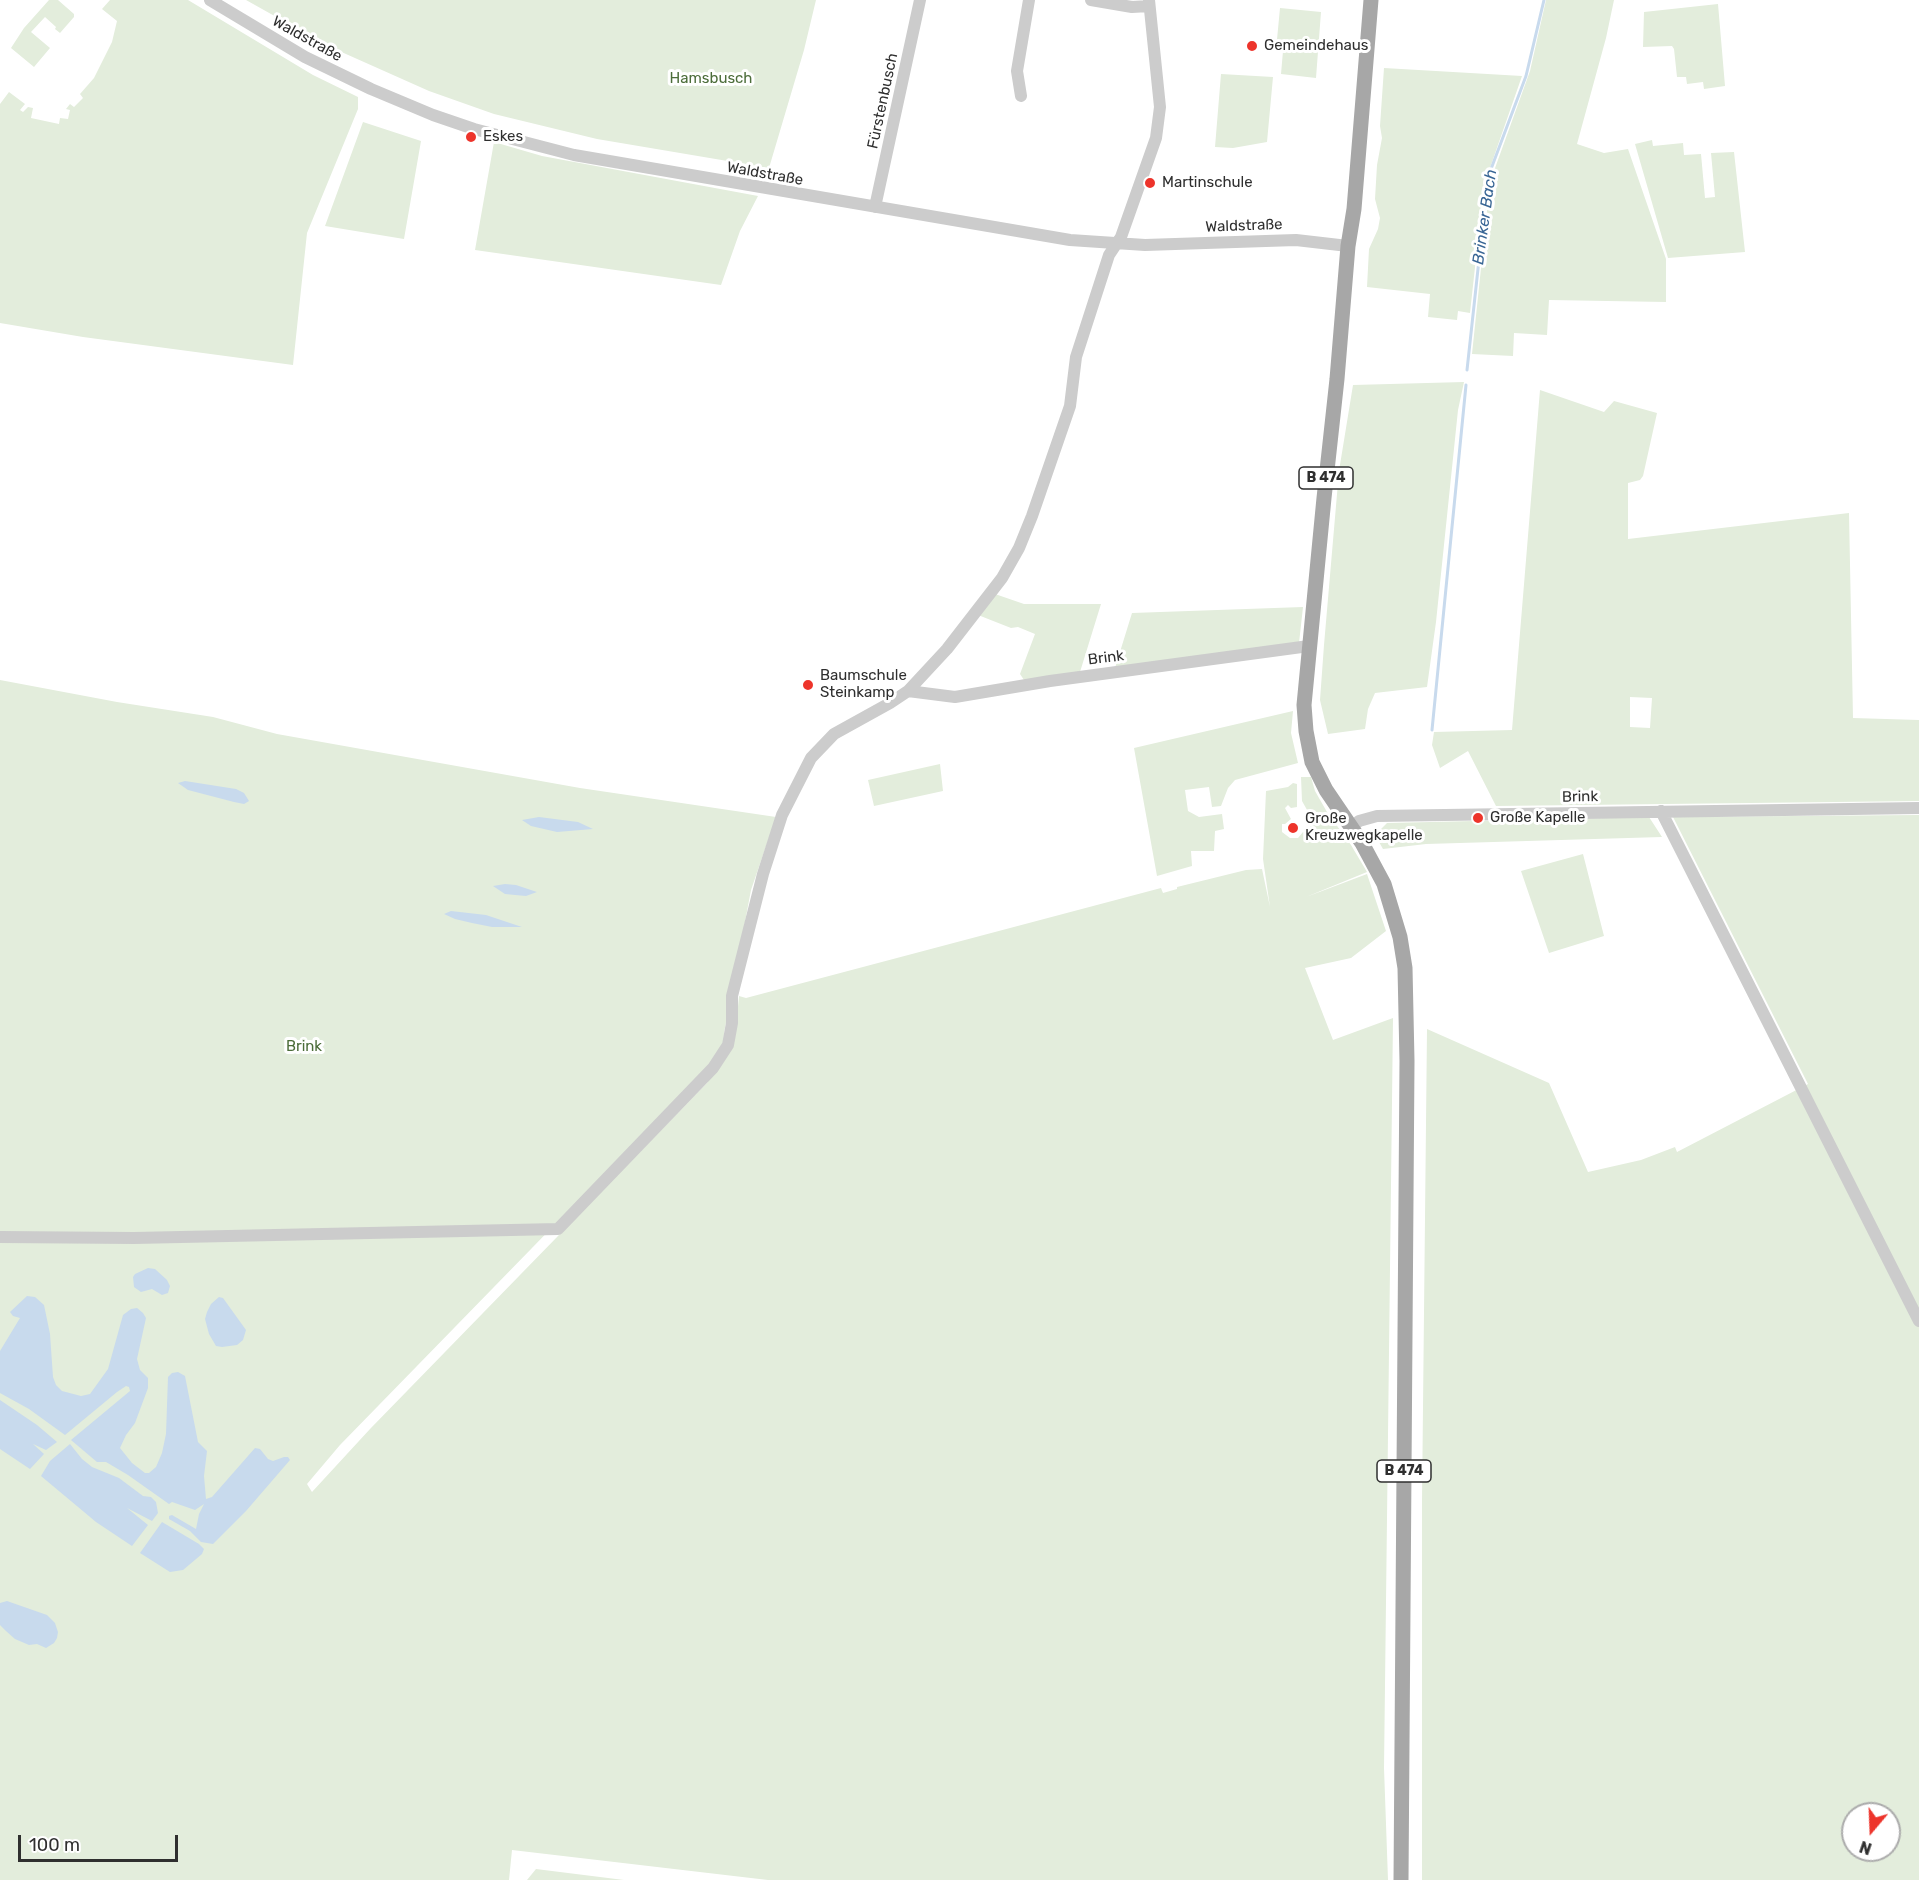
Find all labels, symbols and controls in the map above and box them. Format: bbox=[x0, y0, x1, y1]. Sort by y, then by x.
street label: Waldstraße bbox=[269, 12, 345, 66]
place label: Gemeindehaus bbox=[1264, 37, 1368, 55]
marker: Gemeindehaus bbox=[1245, 39, 1259, 53]
street label: Fürstenbusch bbox=[864, 52, 902, 150]
park label: Hamsbusch bbox=[670, 70, 752, 88]
place label: Eskes bbox=[483, 128, 523, 146]
marker: Eskes bbox=[464, 130, 478, 144]
street label: Waldstraße bbox=[725, 158, 805, 190]
water label: Brinker Bach bbox=[1469, 168, 1501, 266]
place label: Martinschule bbox=[1162, 174, 1253, 192]
marker: Martinschule bbox=[1143, 176, 1157, 190]
street label: Waldstraße bbox=[1205, 216, 1283, 236]
road number: B 474 bbox=[1299, 467, 1353, 489]
street label: Brink bbox=[1087, 647, 1125, 669]
place label: Baumschule Steinkamp bbox=[820, 667, 907, 702]
marker: Baumschule Steinkamp bbox=[801, 678, 815, 692]
street label: Brink bbox=[1562, 788, 1598, 806]
place label: Große Kapelle bbox=[1490, 809, 1586, 827]
place label: Große Kreuzwegkapelle bbox=[1305, 810, 1423, 845]
marker: Große Kapelle bbox=[1471, 811, 1485, 825]
marker: Große Kreuzwegkapelle bbox=[1286, 821, 1300, 835]
park label: Brink bbox=[286, 1038, 322, 1056]
road number: B 474 bbox=[1377, 1460, 1431, 1482]
north arrow bbox=[1841, 1802, 1901, 1862]
scale bar bbox=[21, 1823, 182, 1861]
text: 100 m bbox=[29, 1834, 80, 1856]
text: N bbox=[1857, 1837, 1874, 1858]

